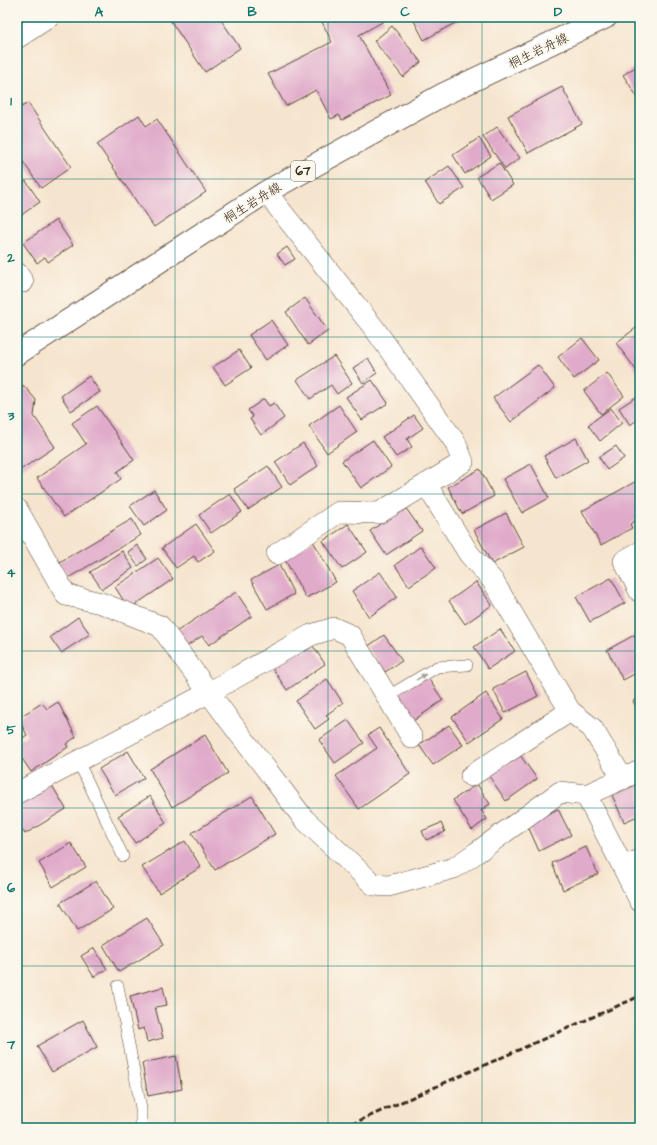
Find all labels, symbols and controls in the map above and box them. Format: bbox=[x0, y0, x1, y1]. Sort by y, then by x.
text: A bbox=[95, 3, 104, 21]
text: B bbox=[247, 3, 257, 21]
text: C bbox=[400, 3, 410, 21]
text: D bbox=[554, 3, 563, 21]
street label: 桐生岩舟線 bbox=[505, 28, 572, 73]
text: 1 bbox=[10, 92, 12, 110]
road number: 67 bbox=[291, 161, 315, 181]
street label: 桐生岩舟線 bbox=[220, 177, 286, 228]
text: 2 bbox=[6, 249, 15, 267]
text: 3 bbox=[7, 407, 15, 425]
text: 4 bbox=[7, 564, 16, 582]
one-way arrow bbox=[416, 673, 426, 681]
text: 5 bbox=[6, 721, 16, 739]
text: 6 bbox=[7, 879, 16, 897]
text: 7 bbox=[6, 1036, 16, 1054]

